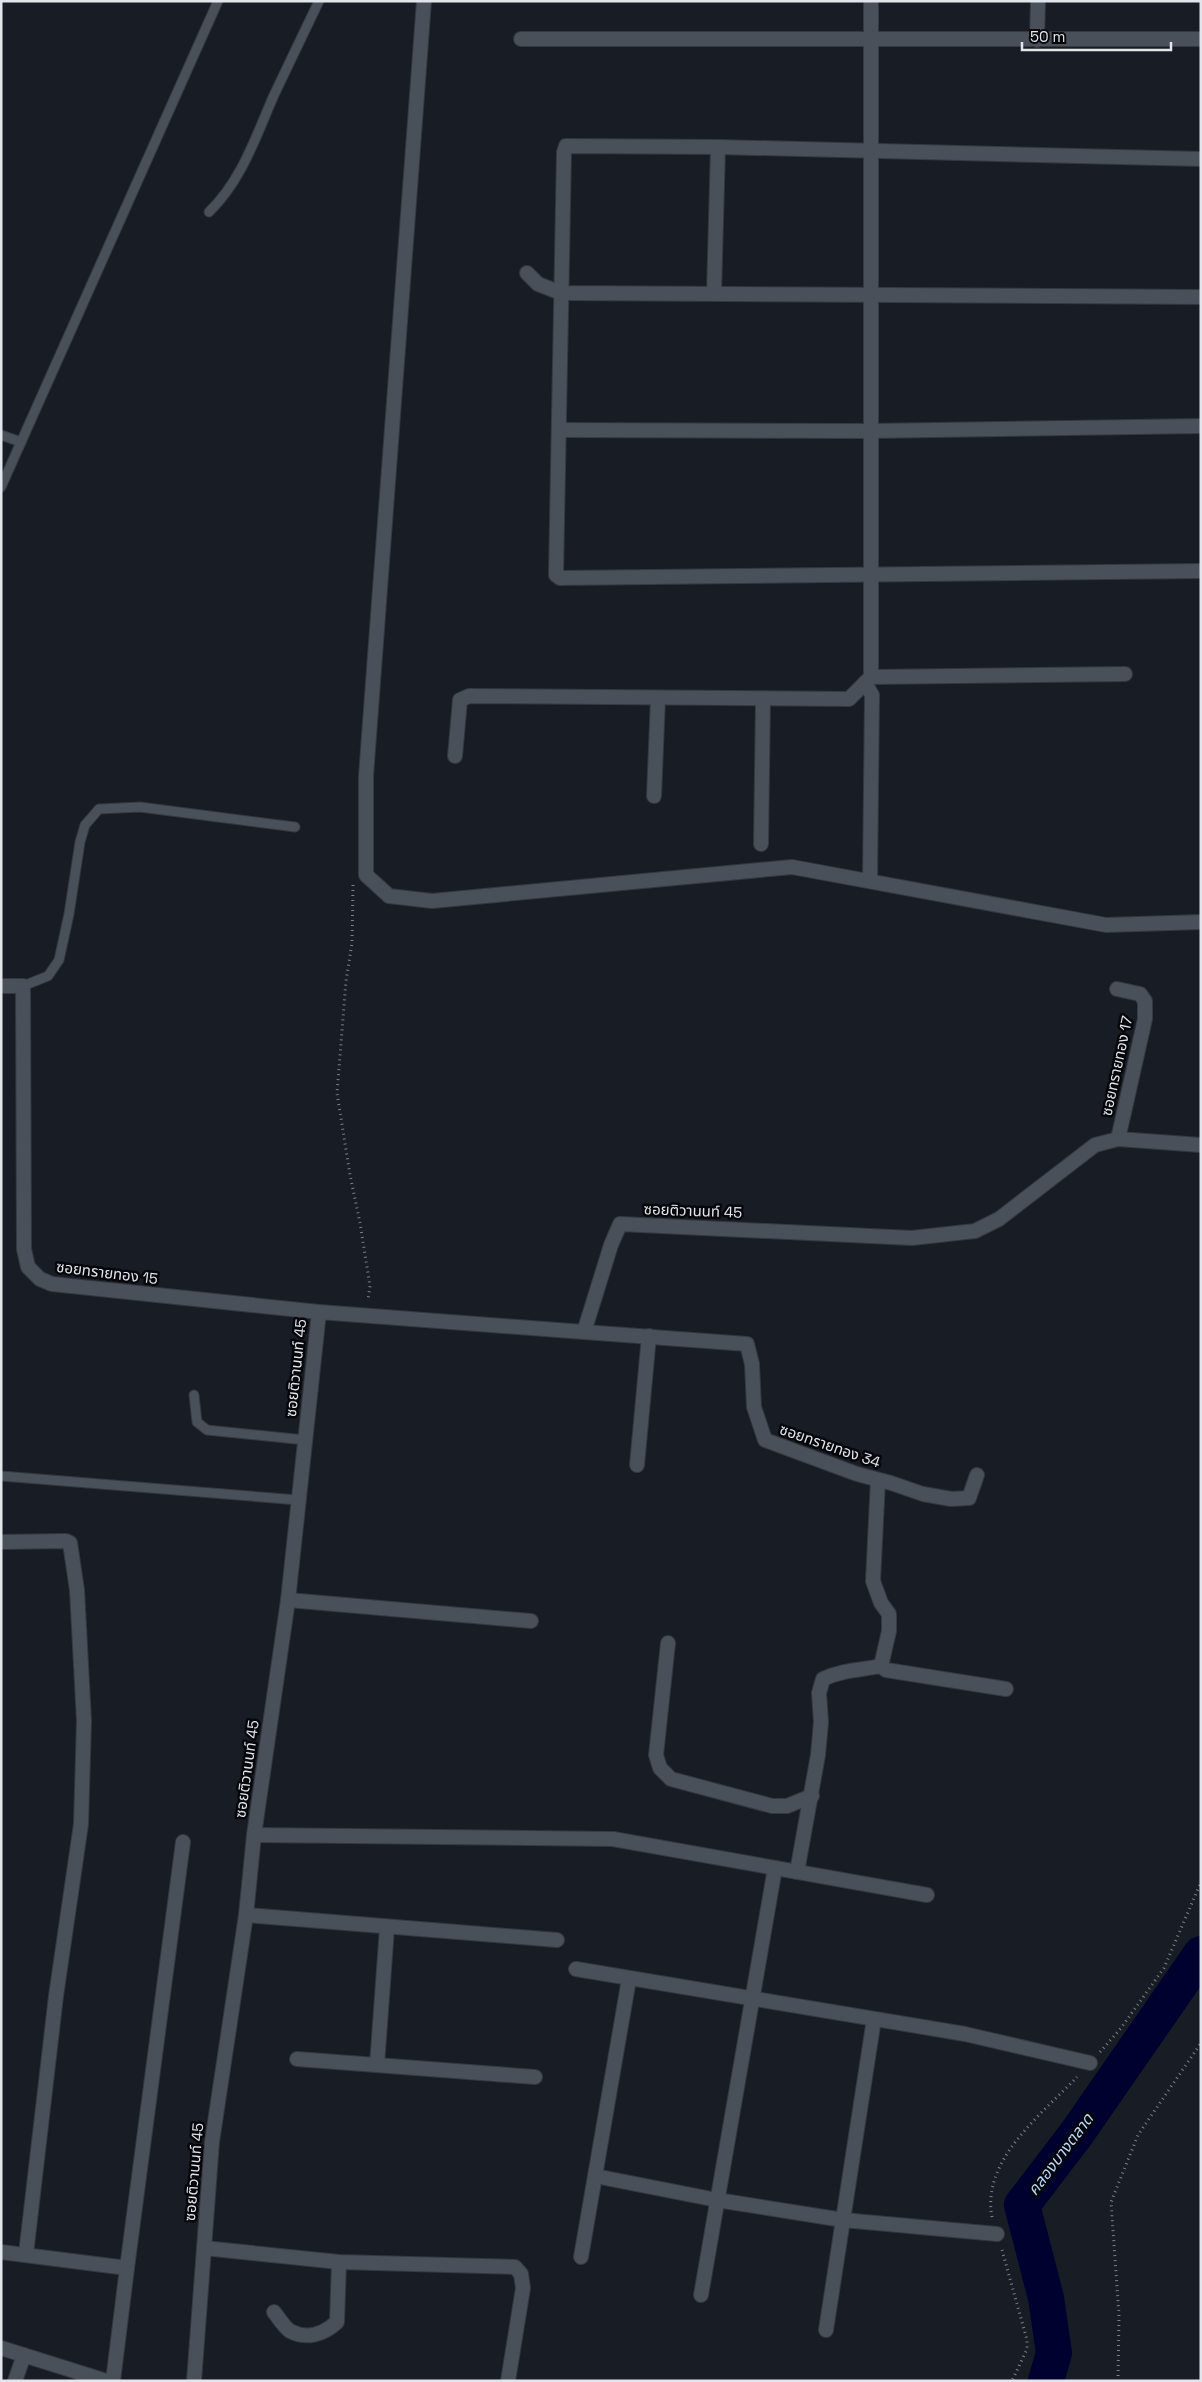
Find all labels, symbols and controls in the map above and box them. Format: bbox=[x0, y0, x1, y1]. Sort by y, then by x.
scale bar bbox=[1022, 20, 1171, 52]
text: 50 m bbox=[1030, 27, 1065, 46]
street label: ซอยทรายทอง 17 bbox=[1097, 1014, 1136, 1118]
street label: ซอยติวานนท์ 45 bbox=[643, 1199, 743, 1222]
street label: ซอยทรายทอง 15 bbox=[55, 1257, 159, 1288]
street label: ซอยติวานนท์ 45 bbox=[281, 1318, 310, 1418]
street label: ซอยทรายทอง 34 bbox=[777, 1419, 883, 1472]
street label: ซอยติวานนท์ 45 bbox=[230, 1719, 263, 1819]
water label: คลองบางตลาด bbox=[1023, 2108, 1099, 2199]
street label: ซอยติวานนท์ 45 bbox=[180, 2122, 207, 2222]

